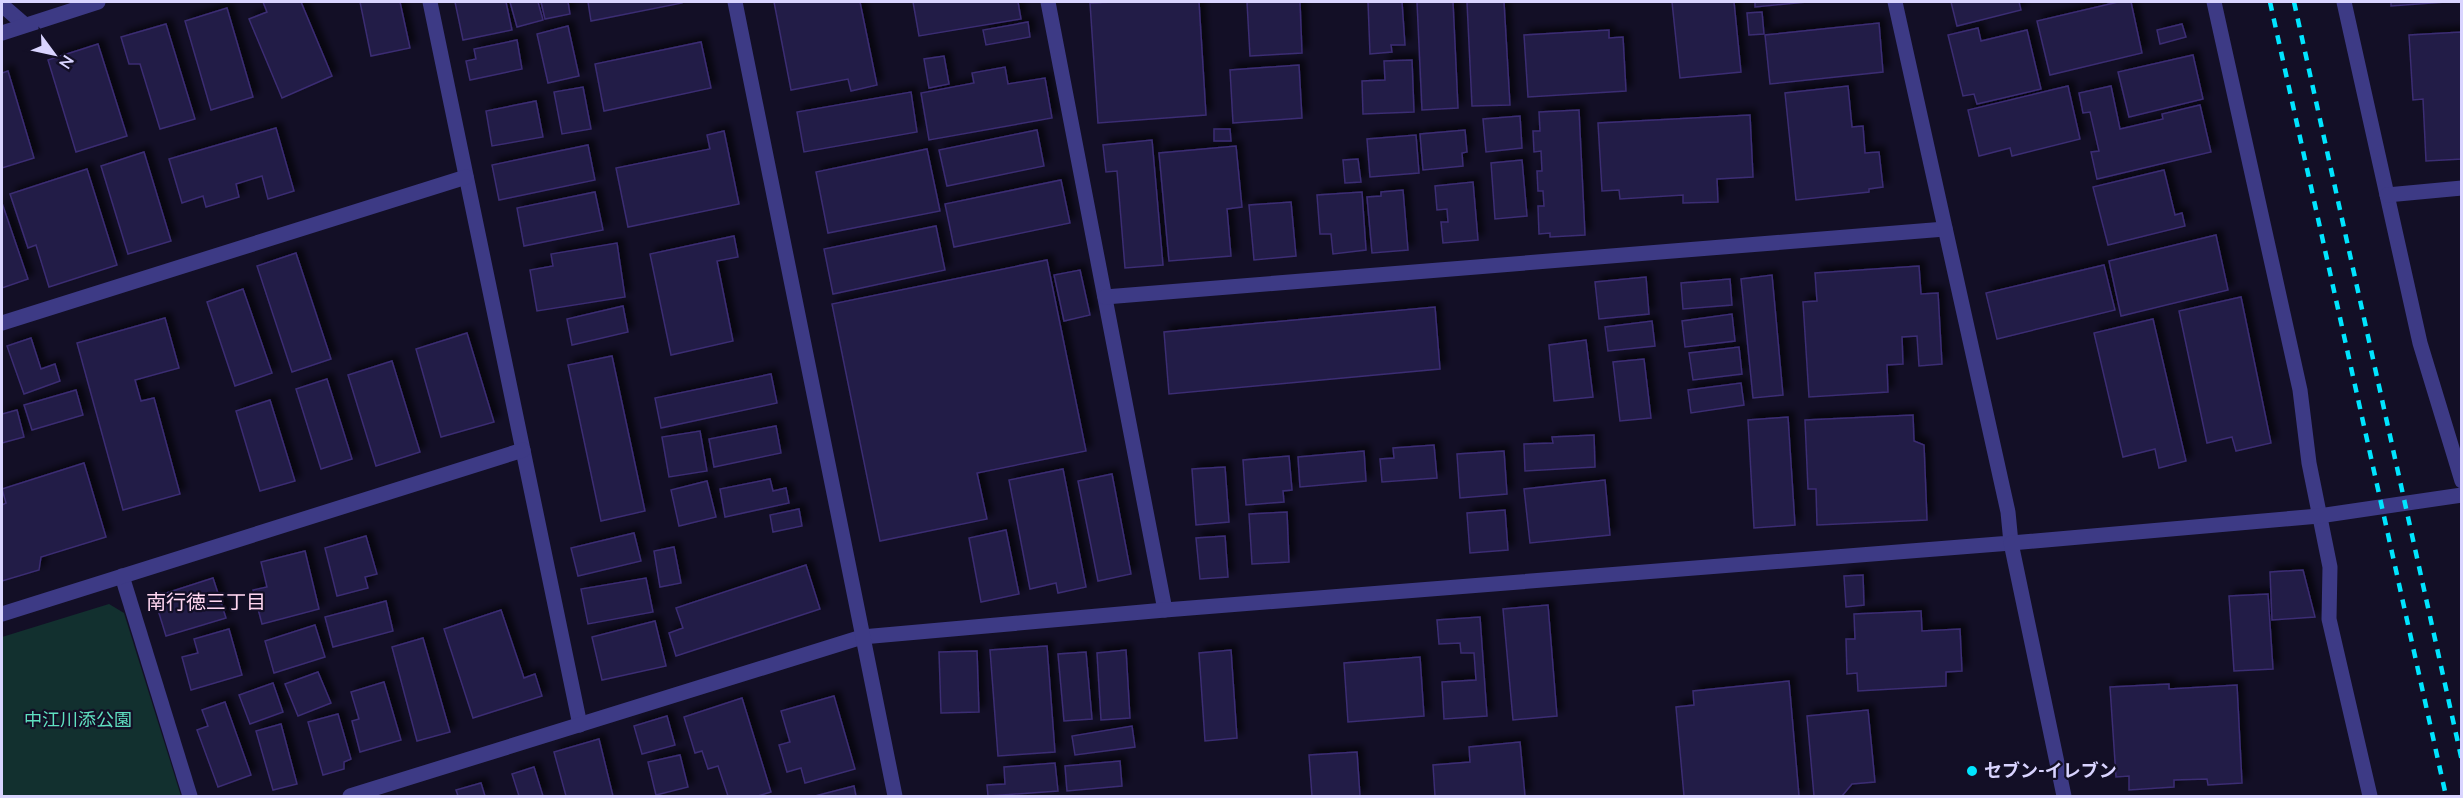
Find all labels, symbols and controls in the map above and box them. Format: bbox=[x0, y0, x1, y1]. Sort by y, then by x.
north arrow bbox=[24, 24, 84, 84]
text: N bbox=[56, 52, 78, 73]
district label: 南行徳三丁目 bbox=[146, 589, 266, 613]
park label: 中江川添公園 bbox=[24, 708, 132, 730]
place label: セブン-イレブン bbox=[1984, 759, 2117, 781]
marker: セブン-イレブン bbox=[1965, 764, 1979, 778]

